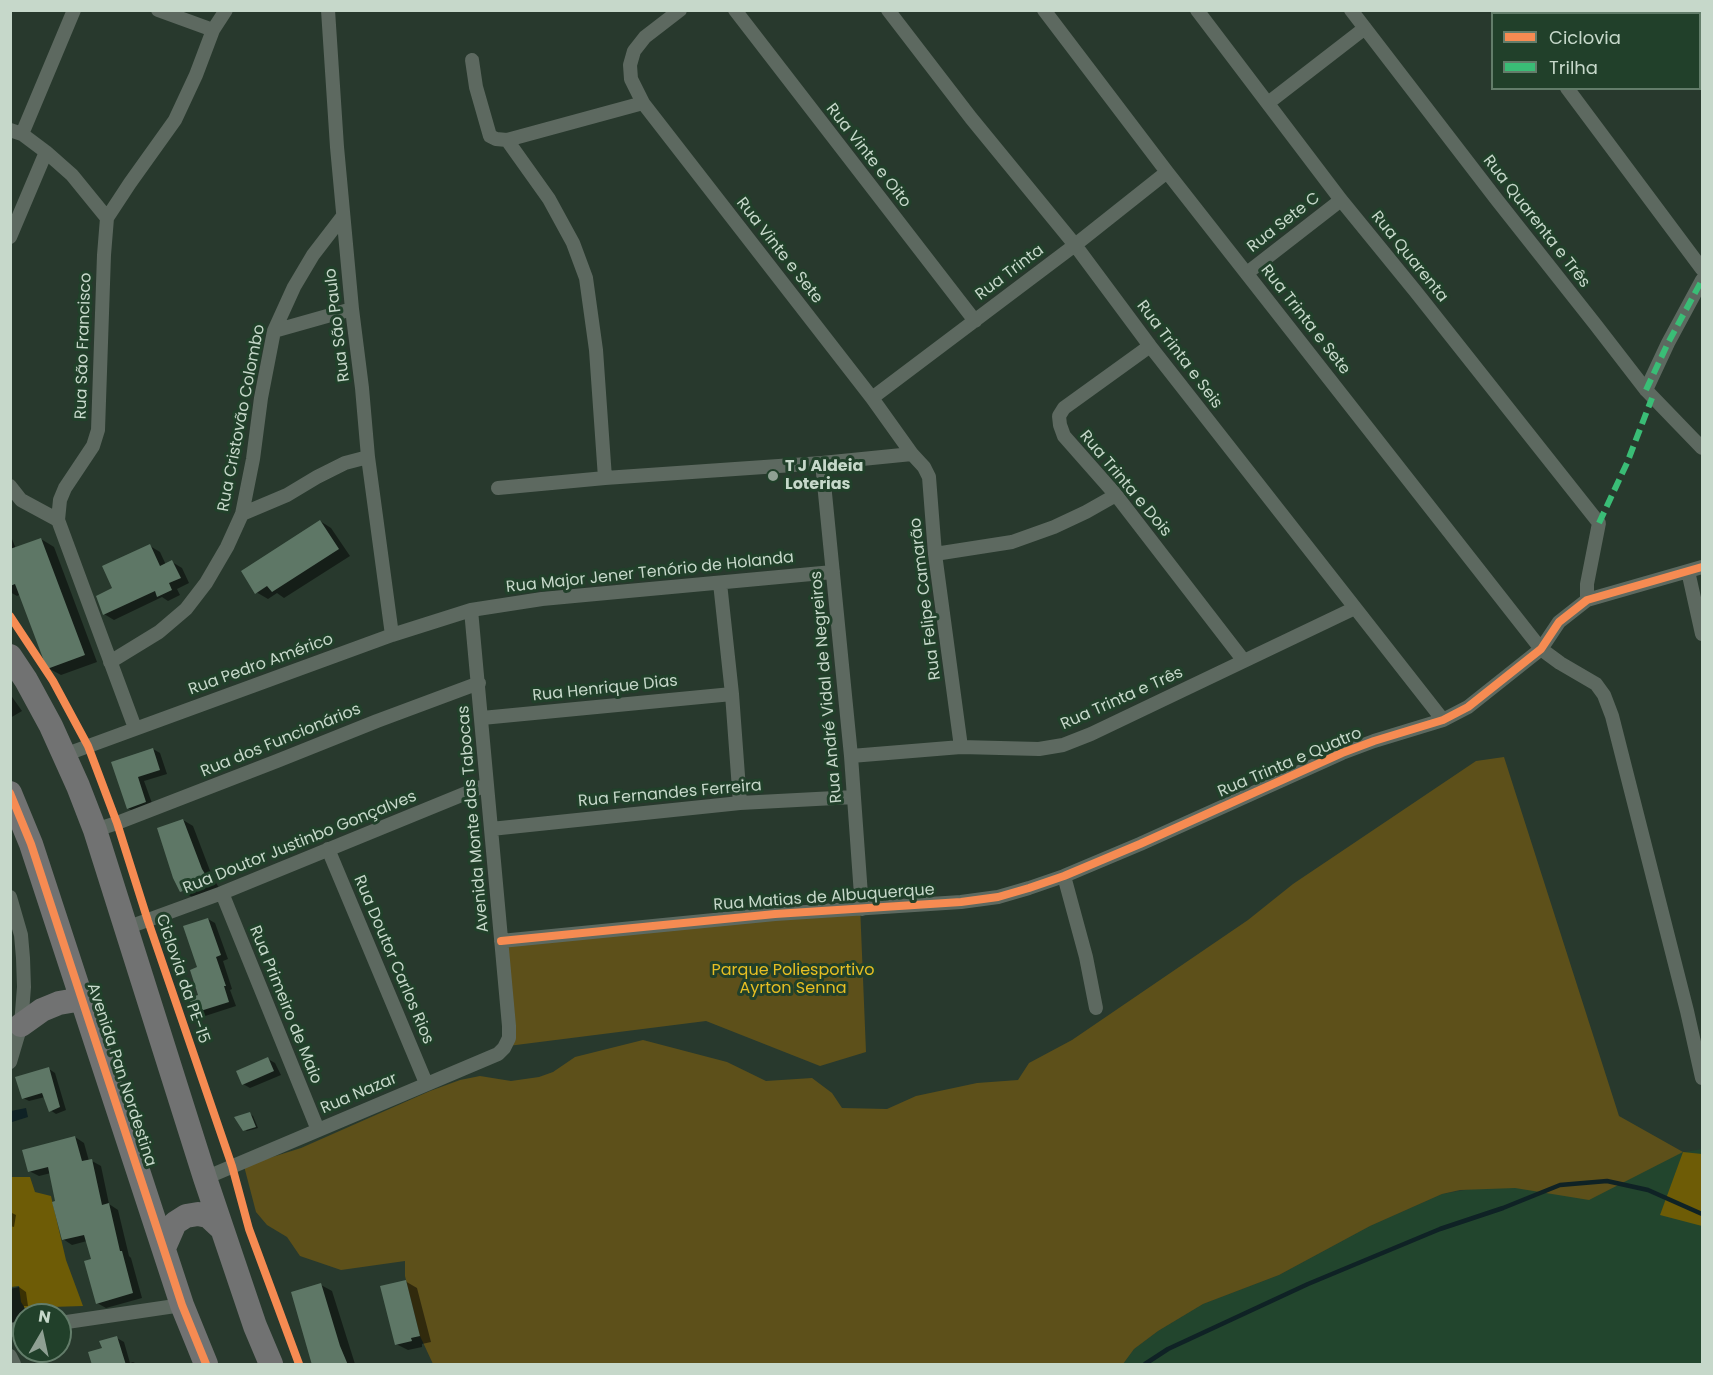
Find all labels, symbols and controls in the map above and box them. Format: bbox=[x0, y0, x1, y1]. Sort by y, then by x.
legend bbox=[1491, 12, 1701, 90]
text: Ciclovia bbox=[1549, 25, 1621, 50]
text: Trilha bbox=[1549, 55, 1598, 80]
street label: Rua Vinte e Oito bbox=[821, 100, 915, 212]
street label: Rua Quarenta e Três bbox=[1478, 152, 1594, 292]
street label: Rua Sete C bbox=[1244, 189, 1324, 257]
street label: Rua Vinte e Sete bbox=[732, 194, 826, 308]
street label: Rua Quarenta bbox=[1366, 208, 1452, 306]
street label: Rua Trinta bbox=[972, 241, 1048, 305]
street label: Rua Trinta e Sete bbox=[1256, 261, 1354, 379]
street label: Rua São Paulo bbox=[322, 267, 354, 383]
street label: Rua São Francisco bbox=[72, 272, 96, 420]
street label: Rua Trinta e Seis bbox=[1132, 297, 1226, 413]
street label: Rua Cristovão Colombo bbox=[214, 323, 270, 513]
street label: Rua Trinta e Dois bbox=[1075, 427, 1175, 541]
place label: T J Aldeia Loterias bbox=[785, 457, 863, 495]
marker: T J Aldeia Loterias bbox=[766, 469, 780, 483]
street label: Rua Felipe Camarão bbox=[907, 517, 945, 681]
street label: Rua Major Jener Tenório de Holanda bbox=[505, 548, 795, 598]
street label: Rua André Vidal de Negreiros bbox=[807, 570, 847, 804]
street label: Rua Pedro Américo bbox=[186, 630, 336, 700]
street label: Rua Trinta e Três bbox=[1058, 663, 1186, 735]
street label: Rua Henrique Dias bbox=[531, 672, 679, 706]
street label: Rua dos Funcionários bbox=[198, 700, 364, 782]
street label: Avenida Monte das Tabocas bbox=[455, 705, 493, 933]
street label: Rua Trinta e Quatro bbox=[1215, 724, 1365, 802]
street label: Rua Fernandes Ferreira bbox=[577, 776, 763, 812]
street label: Rua Doutor Justinbo Gonçalves bbox=[180, 787, 420, 899]
street label: Rua Doutor Carlos Rios bbox=[349, 873, 437, 1047]
street label: Rua Matias de Albuquerque bbox=[713, 881, 935, 915]
street label: Ciclovia da PE-15 bbox=[151, 912, 213, 1046]
street label: Rua Primeiro de Maio bbox=[244, 923, 326, 1087]
park label: Parque Poliesportivo Ayrton Senna bbox=[712, 961, 874, 999]
street label: Avenida Pan Nordestina bbox=[82, 981, 160, 1169]
street label: Rua Nazar bbox=[318, 1069, 400, 1119]
north arrow bbox=[12, 1303, 72, 1363]
text: N bbox=[37, 1304, 52, 1329]

